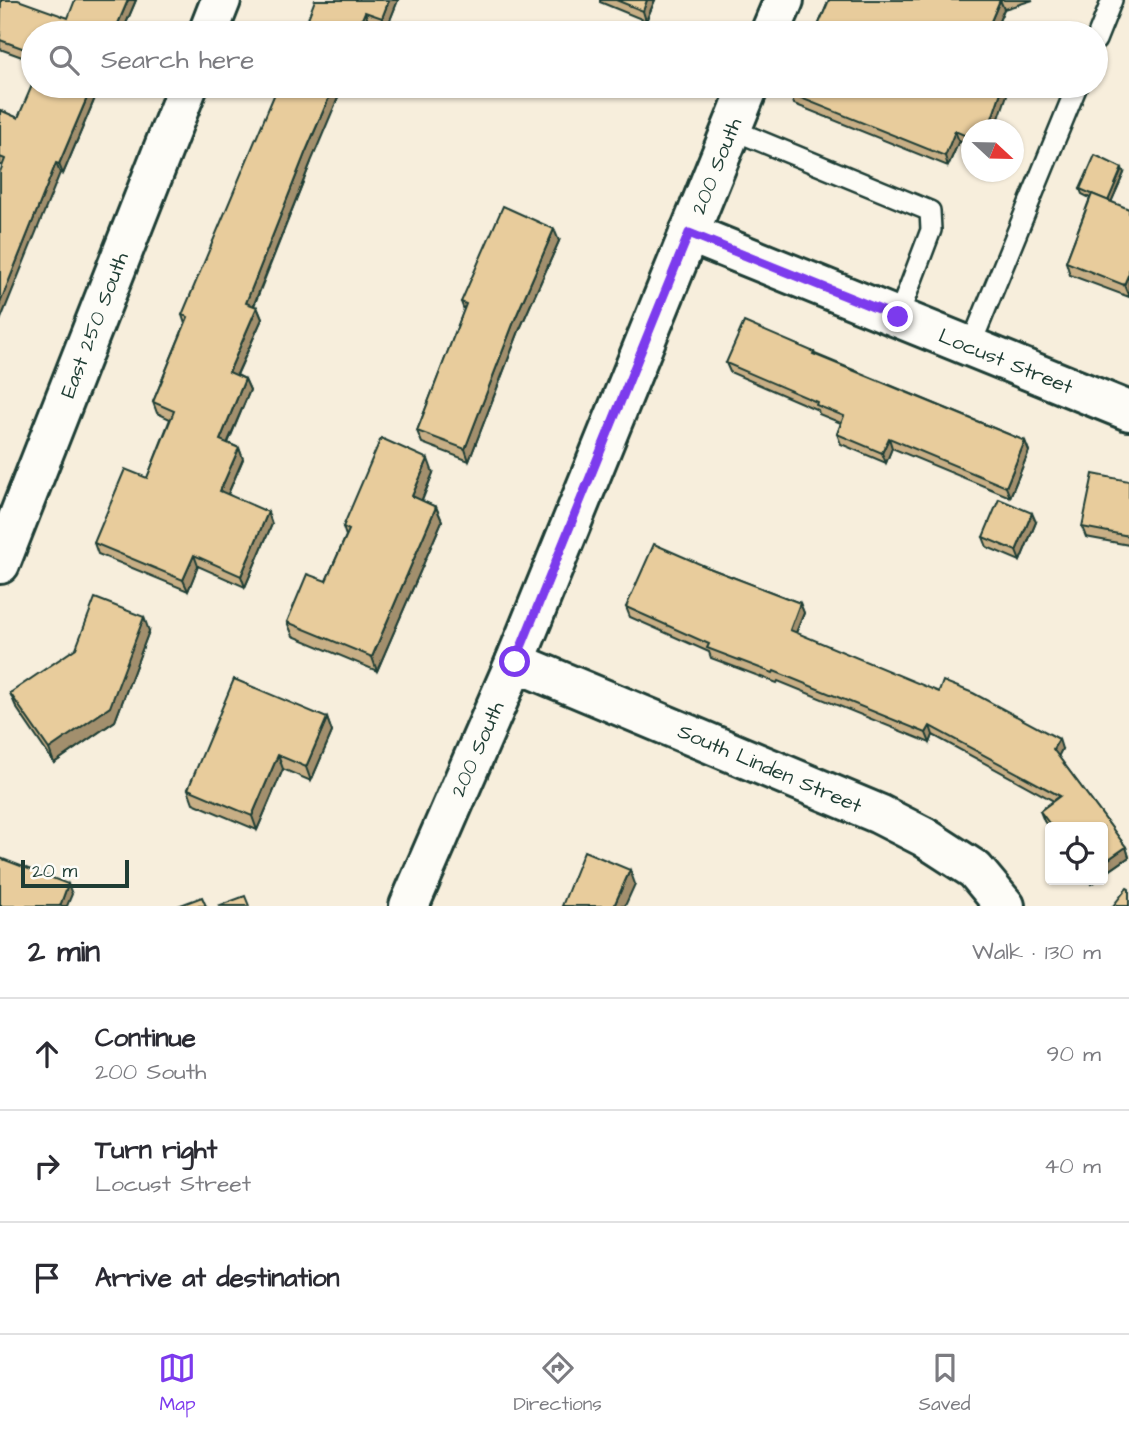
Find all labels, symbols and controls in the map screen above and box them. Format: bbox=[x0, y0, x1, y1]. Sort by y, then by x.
search box bbox=[21, 21, 1108, 98]
icon: search bbox=[45, 41, 83, 79]
text: Search here bbox=[101, 42, 254, 78]
street label: 200 South bbox=[684, 113, 749, 219]
north arrow bbox=[961, 119, 1024, 182]
street label: East 250 South bbox=[53, 248, 136, 402]
route end bbox=[882, 301, 913, 332]
street label: Locust Street bbox=[934, 321, 1078, 402]
route start bbox=[499, 646, 530, 677]
street label: 200 South bbox=[444, 696, 512, 802]
street label: South Linden Street bbox=[673, 717, 867, 821]
map controls bbox=[1045, 822, 1108, 885]
button: locate bbox=[1045, 822, 1108, 885]
scale bar bbox=[21, 857, 130, 889]
text: 20 m bbox=[32, 858, 77, 885]
text: 2 min bbox=[28, 931, 100, 973]
text: Walk · 130 m bbox=[972, 936, 1101, 968]
text: Continue bbox=[95, 1020, 196, 1056]
icon: ahead bbox=[28, 1035, 66, 1073]
text: 90 m bbox=[1046, 1038, 1101, 1070]
text: 200 South bbox=[95, 1056, 206, 1088]
text: Turn right bbox=[95, 1132, 217, 1168]
icon: right bbox=[28, 1147, 66, 1185]
text: 40 m bbox=[1044, 1150, 1101, 1182]
text: Locust Street bbox=[95, 1168, 251, 1200]
icon: arrive bbox=[28, 1259, 66, 1297]
text: Arrive at destination bbox=[95, 1260, 340, 1296]
tab: Map bbox=[158, 1349, 196, 1418]
tab: Directions bbox=[513, 1349, 602, 1418]
tab: Saved bbox=[919, 1349, 970, 1418]

